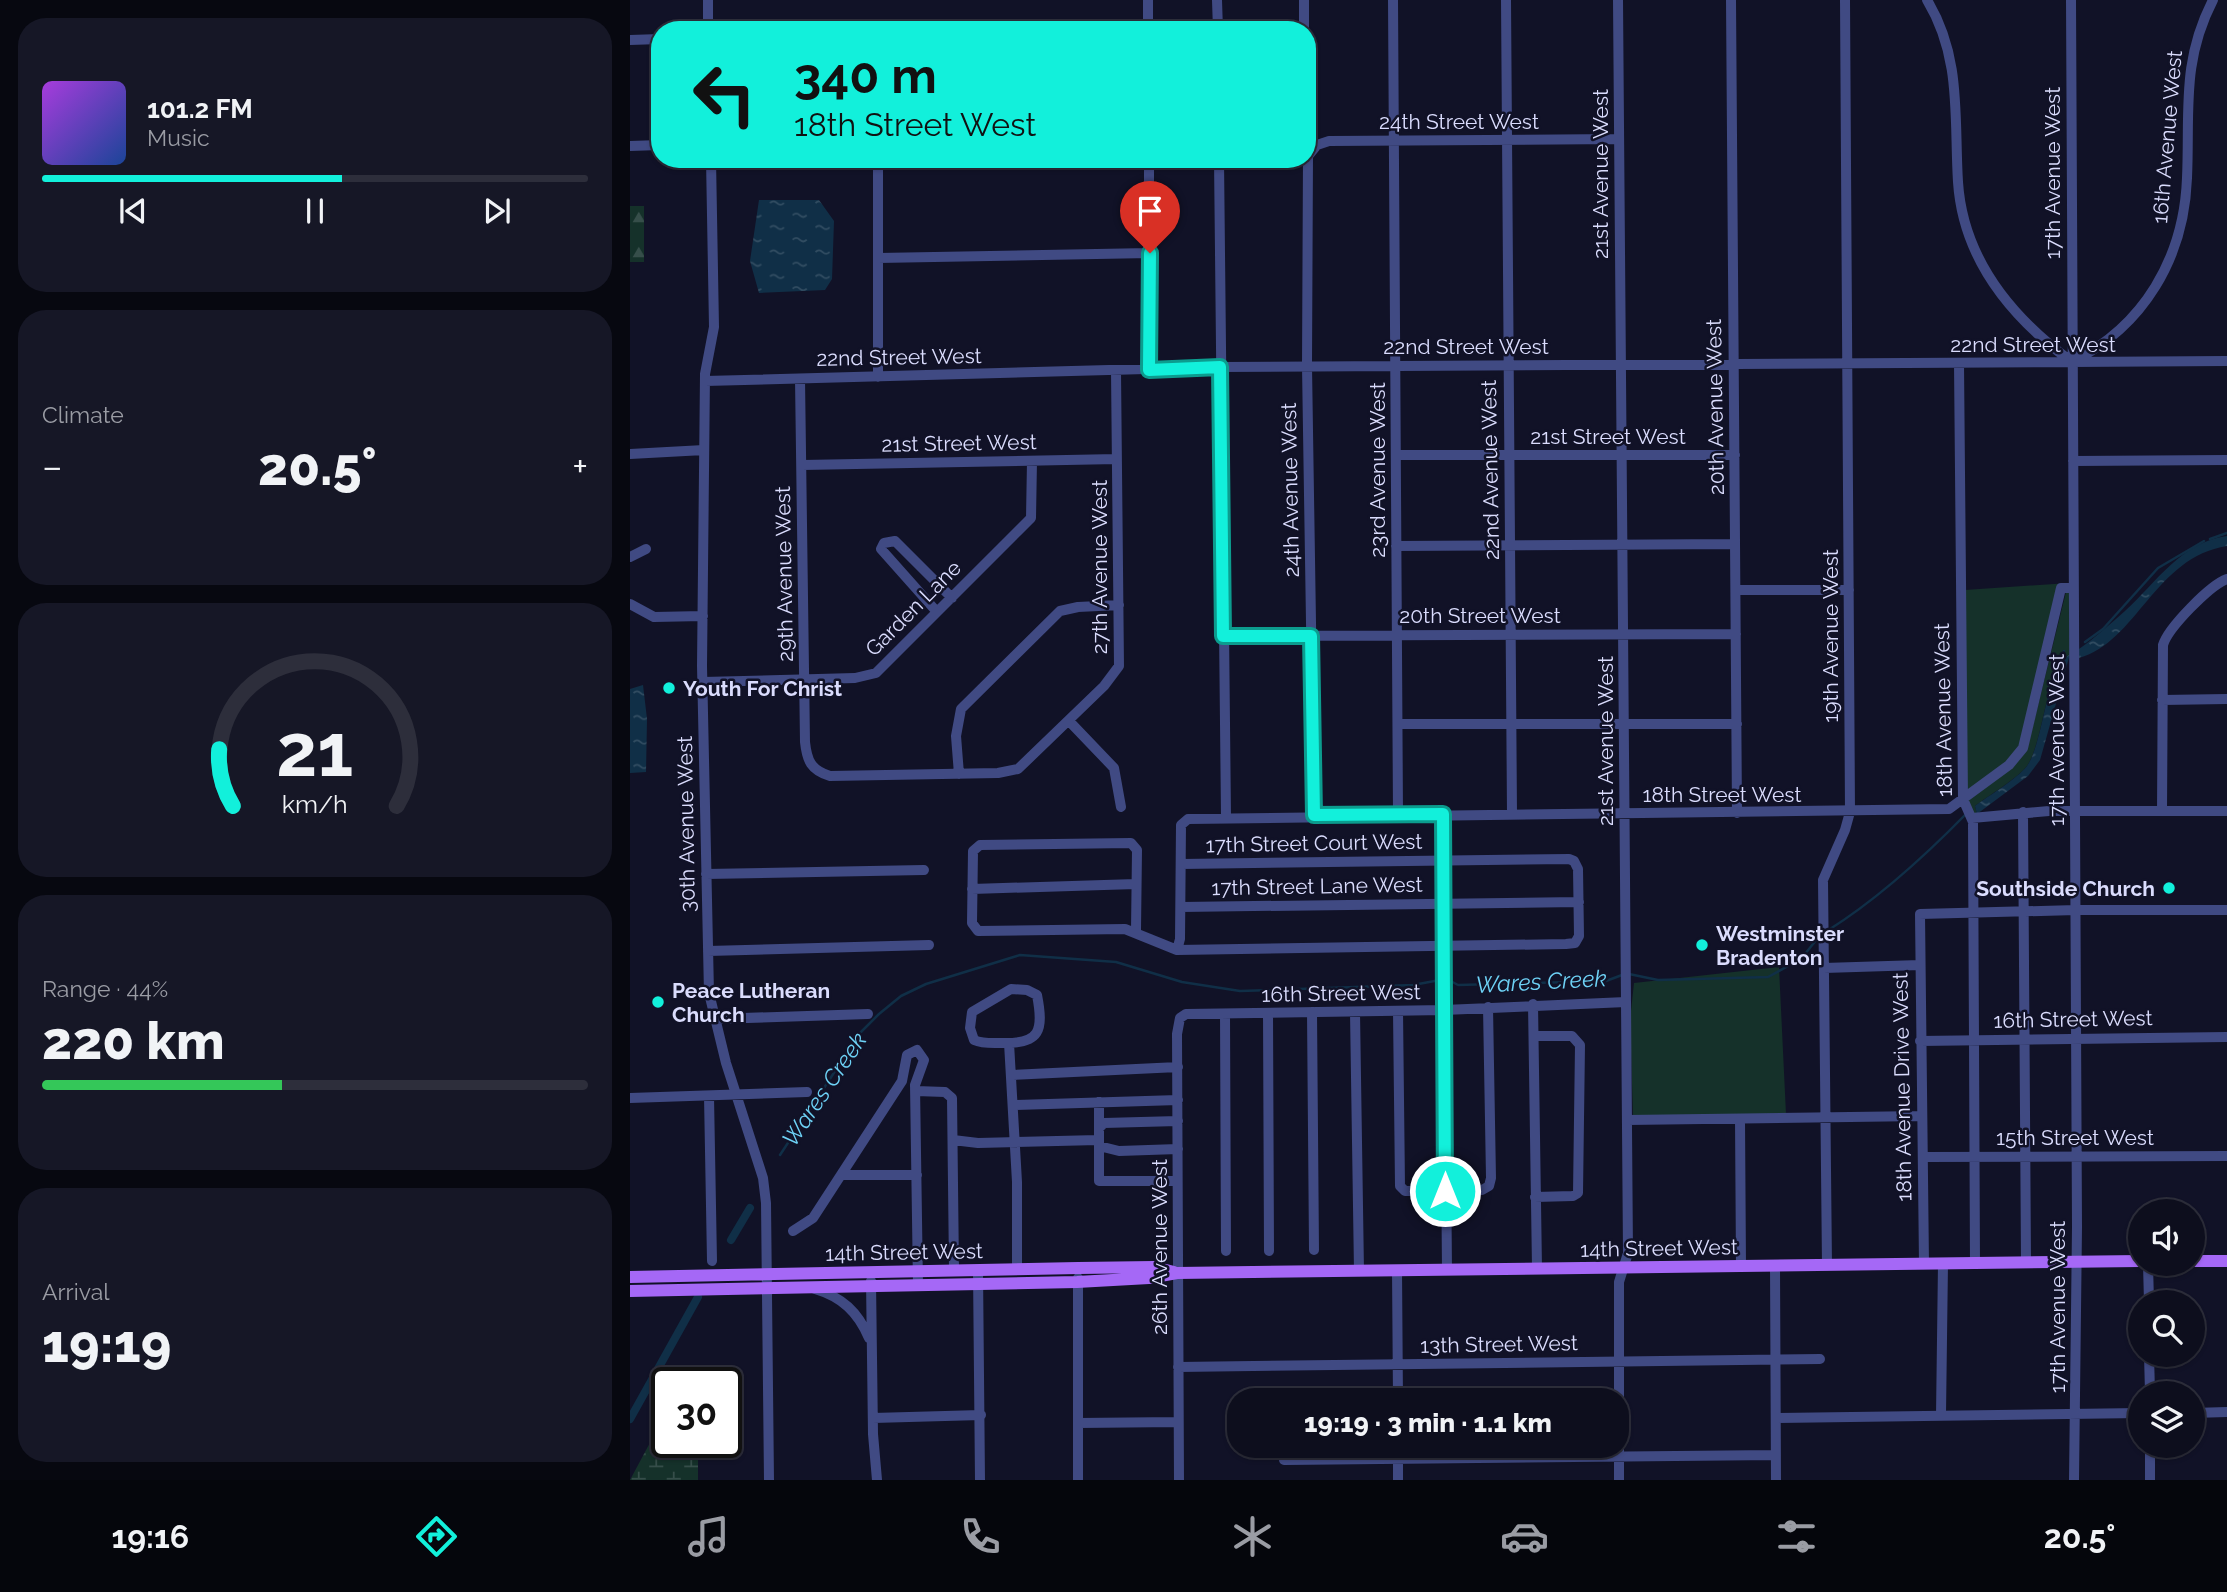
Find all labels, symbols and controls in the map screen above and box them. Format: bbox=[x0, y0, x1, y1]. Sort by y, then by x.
text: 340 m bbox=[794, 47, 937, 104]
icon: left bbox=[679, 49, 770, 140]
street label: 16th Avenue West bbox=[2147, 49, 2187, 225]
street label: 17th Avenue West bbox=[2040, 87, 2065, 259]
street label: 21st Avenue West bbox=[1588, 89, 1613, 259]
text: 101.2 FM bbox=[147, 94, 253, 124]
text: 18th Street West bbox=[794, 106, 1036, 143]
street label: 24th Street West bbox=[1379, 109, 1539, 134]
text: Music bbox=[147, 124, 210, 151]
pin bbox=[1120, 181, 1180, 253]
icon: previous bbox=[114, 192, 152, 230]
icon: pause bbox=[296, 192, 334, 230]
icon: next bbox=[478, 192, 516, 230]
icon: arrive bbox=[1131, 192, 1169, 230]
street label: 20th Avenue West bbox=[1701, 319, 1729, 495]
street label: 22nd Street West bbox=[1950, 332, 2116, 357]
street label: 22nd Street West bbox=[1383, 334, 1549, 359]
street label: 22nd Street West bbox=[816, 343, 982, 371]
street label: 22nd Avenue West bbox=[1476, 380, 1504, 560]
street label: 23rd Avenue West bbox=[1365, 382, 1390, 558]
text: Climate bbox=[42, 401, 124, 428]
street label: 24th Avenue West bbox=[1276, 402, 1304, 578]
street label: 21st Street West bbox=[1530, 424, 1686, 449]
street label: 21st Street West bbox=[881, 429, 1037, 457]
text: 20.5° bbox=[258, 436, 377, 497]
text: − bbox=[42, 444, 62, 489]
text: + bbox=[572, 444, 588, 489]
street label: 27th Avenue West bbox=[1087, 480, 1112, 654]
street label: 29th Avenue West bbox=[770, 486, 798, 662]
street label: 19th Avenue West bbox=[1818, 549, 1843, 723]
street label: Garden Lane bbox=[860, 555, 966, 661]
street label: 20th Street West bbox=[1399, 603, 1561, 628]
street label: 18th Avenue West bbox=[1929, 623, 1957, 797]
street label: 17th Avenue West bbox=[2044, 654, 2069, 826]
street label: 21st Avenue West bbox=[1593, 656, 1618, 826]
place label: Youth For Christ bbox=[683, 676, 842, 701]
marker: Youth For Christ bbox=[661, 680, 677, 696]
text: 21 bbox=[276, 708, 354, 793]
street label: 30th Avenue West bbox=[672, 736, 700, 912]
street label: 18th Street West bbox=[1643, 782, 1802, 807]
text: km/h bbox=[282, 789, 348, 819]
street label: 17th Street Court West bbox=[1205, 829, 1423, 857]
street label: 17th Street Lane West bbox=[1211, 872, 1423, 900]
place label: Southside Church bbox=[1976, 876, 2155, 901]
marker: Southside Church bbox=[2161, 880, 2177, 896]
place label: Westminster Bradenton bbox=[1716, 921, 1844, 970]
marker: Westminster Bradenton bbox=[1694, 937, 1710, 953]
water label: Wares Creek bbox=[1475, 964, 1607, 998]
street label: 18th Avenue Drive West bbox=[1888, 972, 1916, 1202]
text: Range · 44% bbox=[42, 975, 168, 1002]
place label: Peace Lutheran Church bbox=[672, 978, 830, 1027]
street label: 16th Street West bbox=[1261, 979, 1421, 1007]
marker: Peace Lutheran Church bbox=[650, 994, 666, 1010]
street label: 16th Street West bbox=[1993, 1005, 2153, 1033]
text: 220 km bbox=[42, 1010, 225, 1071]
water label: Wares Creek bbox=[776, 1027, 872, 1151]
street label: 15th Street West bbox=[1996, 1125, 2154, 1150]
position arrow bbox=[1408, 1154, 1482, 1228]
street label: 26th Avenue West bbox=[1147, 1159, 1172, 1335]
map controls bbox=[2128, 1199, 2205, 1458]
button: sound bbox=[2128, 1199, 2205, 1276]
street label: 17th Avenue West bbox=[2045, 1221, 2070, 1393]
street label: 14th Street West bbox=[1580, 1234, 1738, 1262]
street label: 14th Street West bbox=[825, 1238, 983, 1266]
text: Arrival bbox=[42, 1278, 109, 1305]
button: search bbox=[2128, 1290, 2205, 1367]
text: 19:19 bbox=[42, 1313, 171, 1374]
street label: 13th Street West bbox=[1420, 1330, 1578, 1358]
speed limit sign: 30 bbox=[651, 1367, 742, 1458]
button: layers bbox=[2128, 1381, 2205, 1458]
text: 19:19 · 3 min · 1.1 km bbox=[1304, 1408, 1552, 1438]
icon: directions bbox=[412, 1512, 461, 1561]
icon: music bbox=[684, 1512, 733, 1561]
icon: phone bbox=[956, 1512, 1005, 1561]
icon: climate bbox=[1228, 1512, 1277, 1561]
icon: car bbox=[1500, 1512, 1549, 1561]
icon: filters bbox=[1772, 1512, 1821, 1561]
text: 19:16 bbox=[111, 1518, 189, 1555]
text: 20.5° bbox=[2044, 1518, 2115, 1555]

